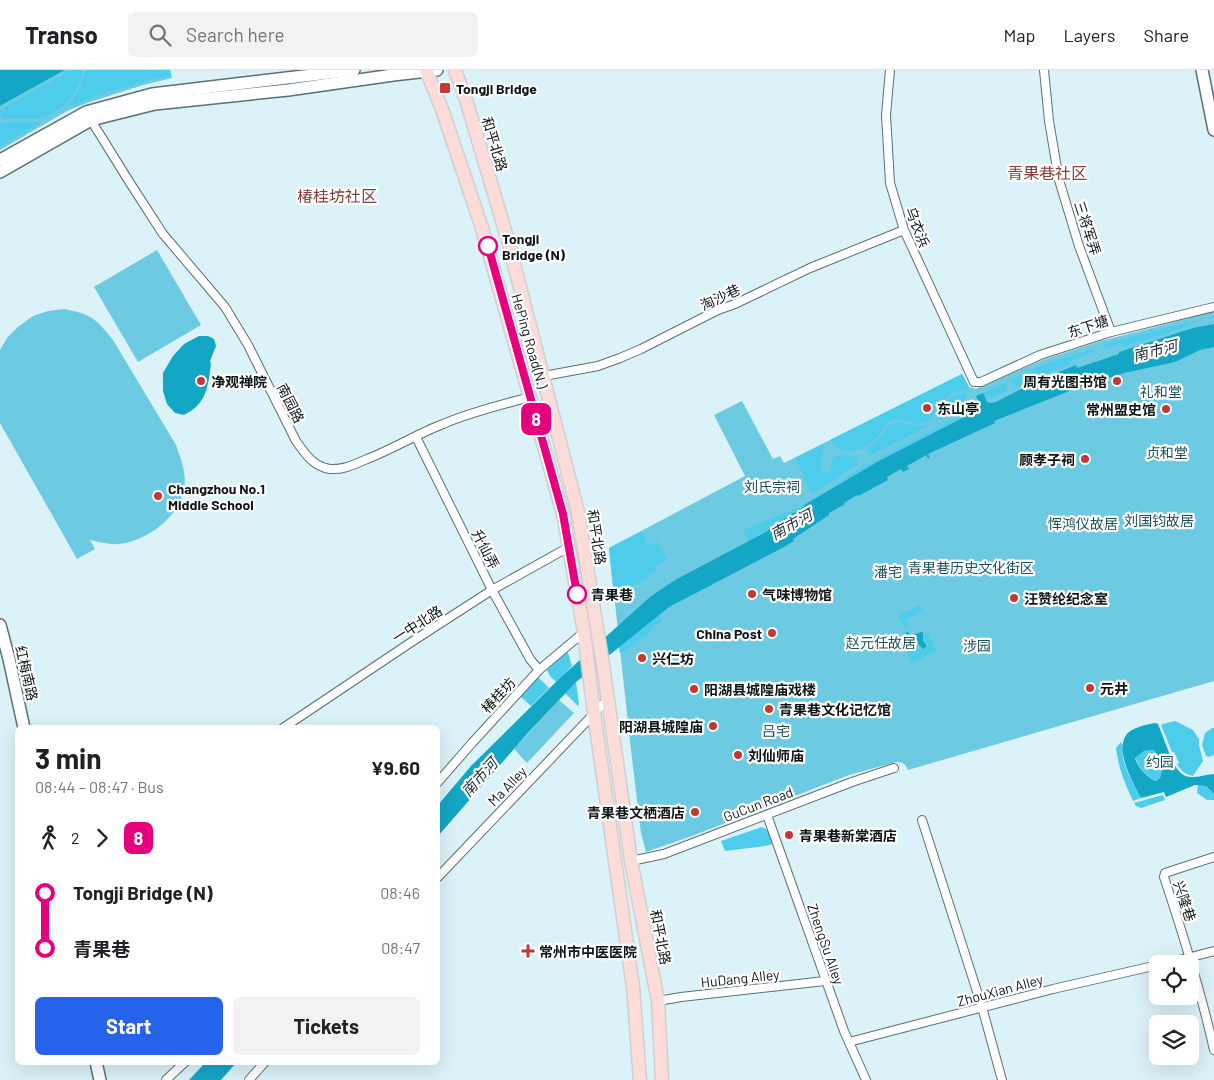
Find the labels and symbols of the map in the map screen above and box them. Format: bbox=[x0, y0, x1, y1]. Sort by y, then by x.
place label: Tongji Bridge bbox=[456, 80, 537, 97]
marker: Tongji Bridge bbox=[438, 81, 452, 95]
street label: 和平北路 bbox=[479, 115, 511, 173]
district label: 青果巷社区 bbox=[1007, 163, 1087, 182]
district label: 椿桂坊社区 bbox=[297, 186, 377, 205]
street label: 三将军弄 bbox=[1071, 199, 1105, 257]
street label: 乌衣浜 bbox=[903, 204, 933, 250]
place label: Tongji Bridge (N) bbox=[502, 230, 565, 263]
marker: Tongji Bridge (N) bbox=[478, 236, 498, 256]
street label: 淘沙巷 bbox=[697, 280, 743, 314]
street label: HePing Road(N.) bbox=[508, 292, 552, 391]
street label: 东下塘 bbox=[1065, 311, 1111, 341]
water label: 南市河 bbox=[1131, 335, 1182, 364]
place label: 净观禅院 bbox=[211, 373, 267, 390]
place label: 周有光图书馆 bbox=[1023, 373, 1107, 390]
marker: 净观禅院 bbox=[195, 375, 207, 387]
marker: 周有光图书馆 bbox=[1111, 375, 1123, 387]
street label: 南园路 bbox=[274, 380, 308, 426]
park label: 礼和堂 bbox=[1140, 383, 1182, 400]
place label: 东山亭 bbox=[937, 400, 979, 417]
place label: 常州盟史馆 bbox=[1086, 401, 1156, 418]
marker: 东山亭 bbox=[921, 402, 933, 414]
line badge: 8 bbox=[520, 403, 552, 435]
marker: 常州盟史馆 bbox=[1160, 403, 1172, 415]
park label: 贞和堂 bbox=[1146, 444, 1188, 461]
place label: 顾孝子祠 bbox=[1019, 451, 1075, 468]
marker: 顾孝子祠 bbox=[1079, 453, 1091, 465]
park label: 刘氏宗祠 bbox=[744, 478, 800, 495]
place label: Changzhou No.1 Middle School bbox=[168, 480, 265, 513]
marker: Changzhou No.1 Middle School bbox=[152, 490, 164, 502]
water label: 南市河 bbox=[767, 504, 818, 543]
street label: 和平北路 bbox=[584, 508, 610, 566]
park label: 刘国钧故居 bbox=[1124, 512, 1194, 529]
park label: 恽鸿仪故居 bbox=[1048, 515, 1118, 532]
street label: 升仙弄 bbox=[469, 526, 503, 572]
park label: 青果巷历史文化街区 bbox=[908, 559, 1034, 576]
park label: 潘宅 bbox=[874, 563, 902, 580]
marker: 青果巷 bbox=[567, 584, 587, 604]
place label: 青果巷 bbox=[591, 586, 633, 603]
place label: 气味博物馆 bbox=[762, 586, 832, 603]
marker: 气味博物馆 bbox=[746, 588, 758, 600]
place label: 汪赞纶纪念室 bbox=[1024, 590, 1108, 607]
marker: 汪赞纶纪念室 bbox=[1008, 592, 1020, 604]
street label: 一中北路 bbox=[389, 602, 445, 646]
place label: China Post bbox=[696, 625, 762, 642]
marker: China Post bbox=[766, 627, 778, 639]
park label: 赵元任故居 bbox=[845, 634, 916, 651]
park label: 涉园 bbox=[963, 637, 991, 654]
street label: 红梅南路 bbox=[12, 644, 42, 702]
place label: 兴仁坊 bbox=[652, 650, 694, 667]
marker: 兴仁坊 bbox=[636, 652, 648, 664]
street label: 椿桂坊 bbox=[477, 674, 519, 716]
place label: 元井 bbox=[1100, 680, 1128, 697]
place label: 阳湖县城隍庙戏楼 bbox=[704, 681, 816, 698]
marker: 元井 bbox=[1084, 682, 1096, 694]
marker: 阳湖县城隍庙戏楼 bbox=[688, 683, 700, 695]
place label: 青果巷文化记忆馆 bbox=[779, 701, 891, 718]
marker: 青果巷文化记忆馆 bbox=[763, 703, 775, 715]
place label: 阳湖县城隍庙 bbox=[619, 718, 703, 735]
marker: 阳湖县城隍庙 bbox=[707, 720, 719, 732]
park label: 吕宅 bbox=[762, 722, 790, 739]
place label: 刘仙师庙 bbox=[748, 747, 804, 764]
marker: 刘仙师庙 bbox=[732, 749, 744, 761]
water label: 南市河 bbox=[457, 752, 503, 800]
park label: 约园 bbox=[1146, 753, 1174, 770]
street label: Ma Alley bbox=[484, 762, 530, 809]
street label: GuCun Road bbox=[721, 783, 795, 825]
place label: 青果巷文栖酒店 bbox=[587, 804, 685, 821]
marker: 青果巷文栖酒店 bbox=[689, 806, 701, 818]
place label: 青果巷新棠酒店 bbox=[799, 827, 897, 844]
marker: 青果巷新棠酒店 bbox=[783, 829, 795, 841]
street label: 兴隆巷 bbox=[1170, 878, 1200, 924]
street label: ZhengSu Alley bbox=[804, 901, 848, 987]
street label: 和平北路 bbox=[647, 908, 675, 966]
place label: 常州市中医医院 bbox=[539, 943, 637, 960]
marker: 常州市中医医院 bbox=[521, 944, 535, 958]
street label: HuDang Alley bbox=[700, 965, 781, 991]
street label: ZhouXian Alley bbox=[955, 970, 1045, 1010]

